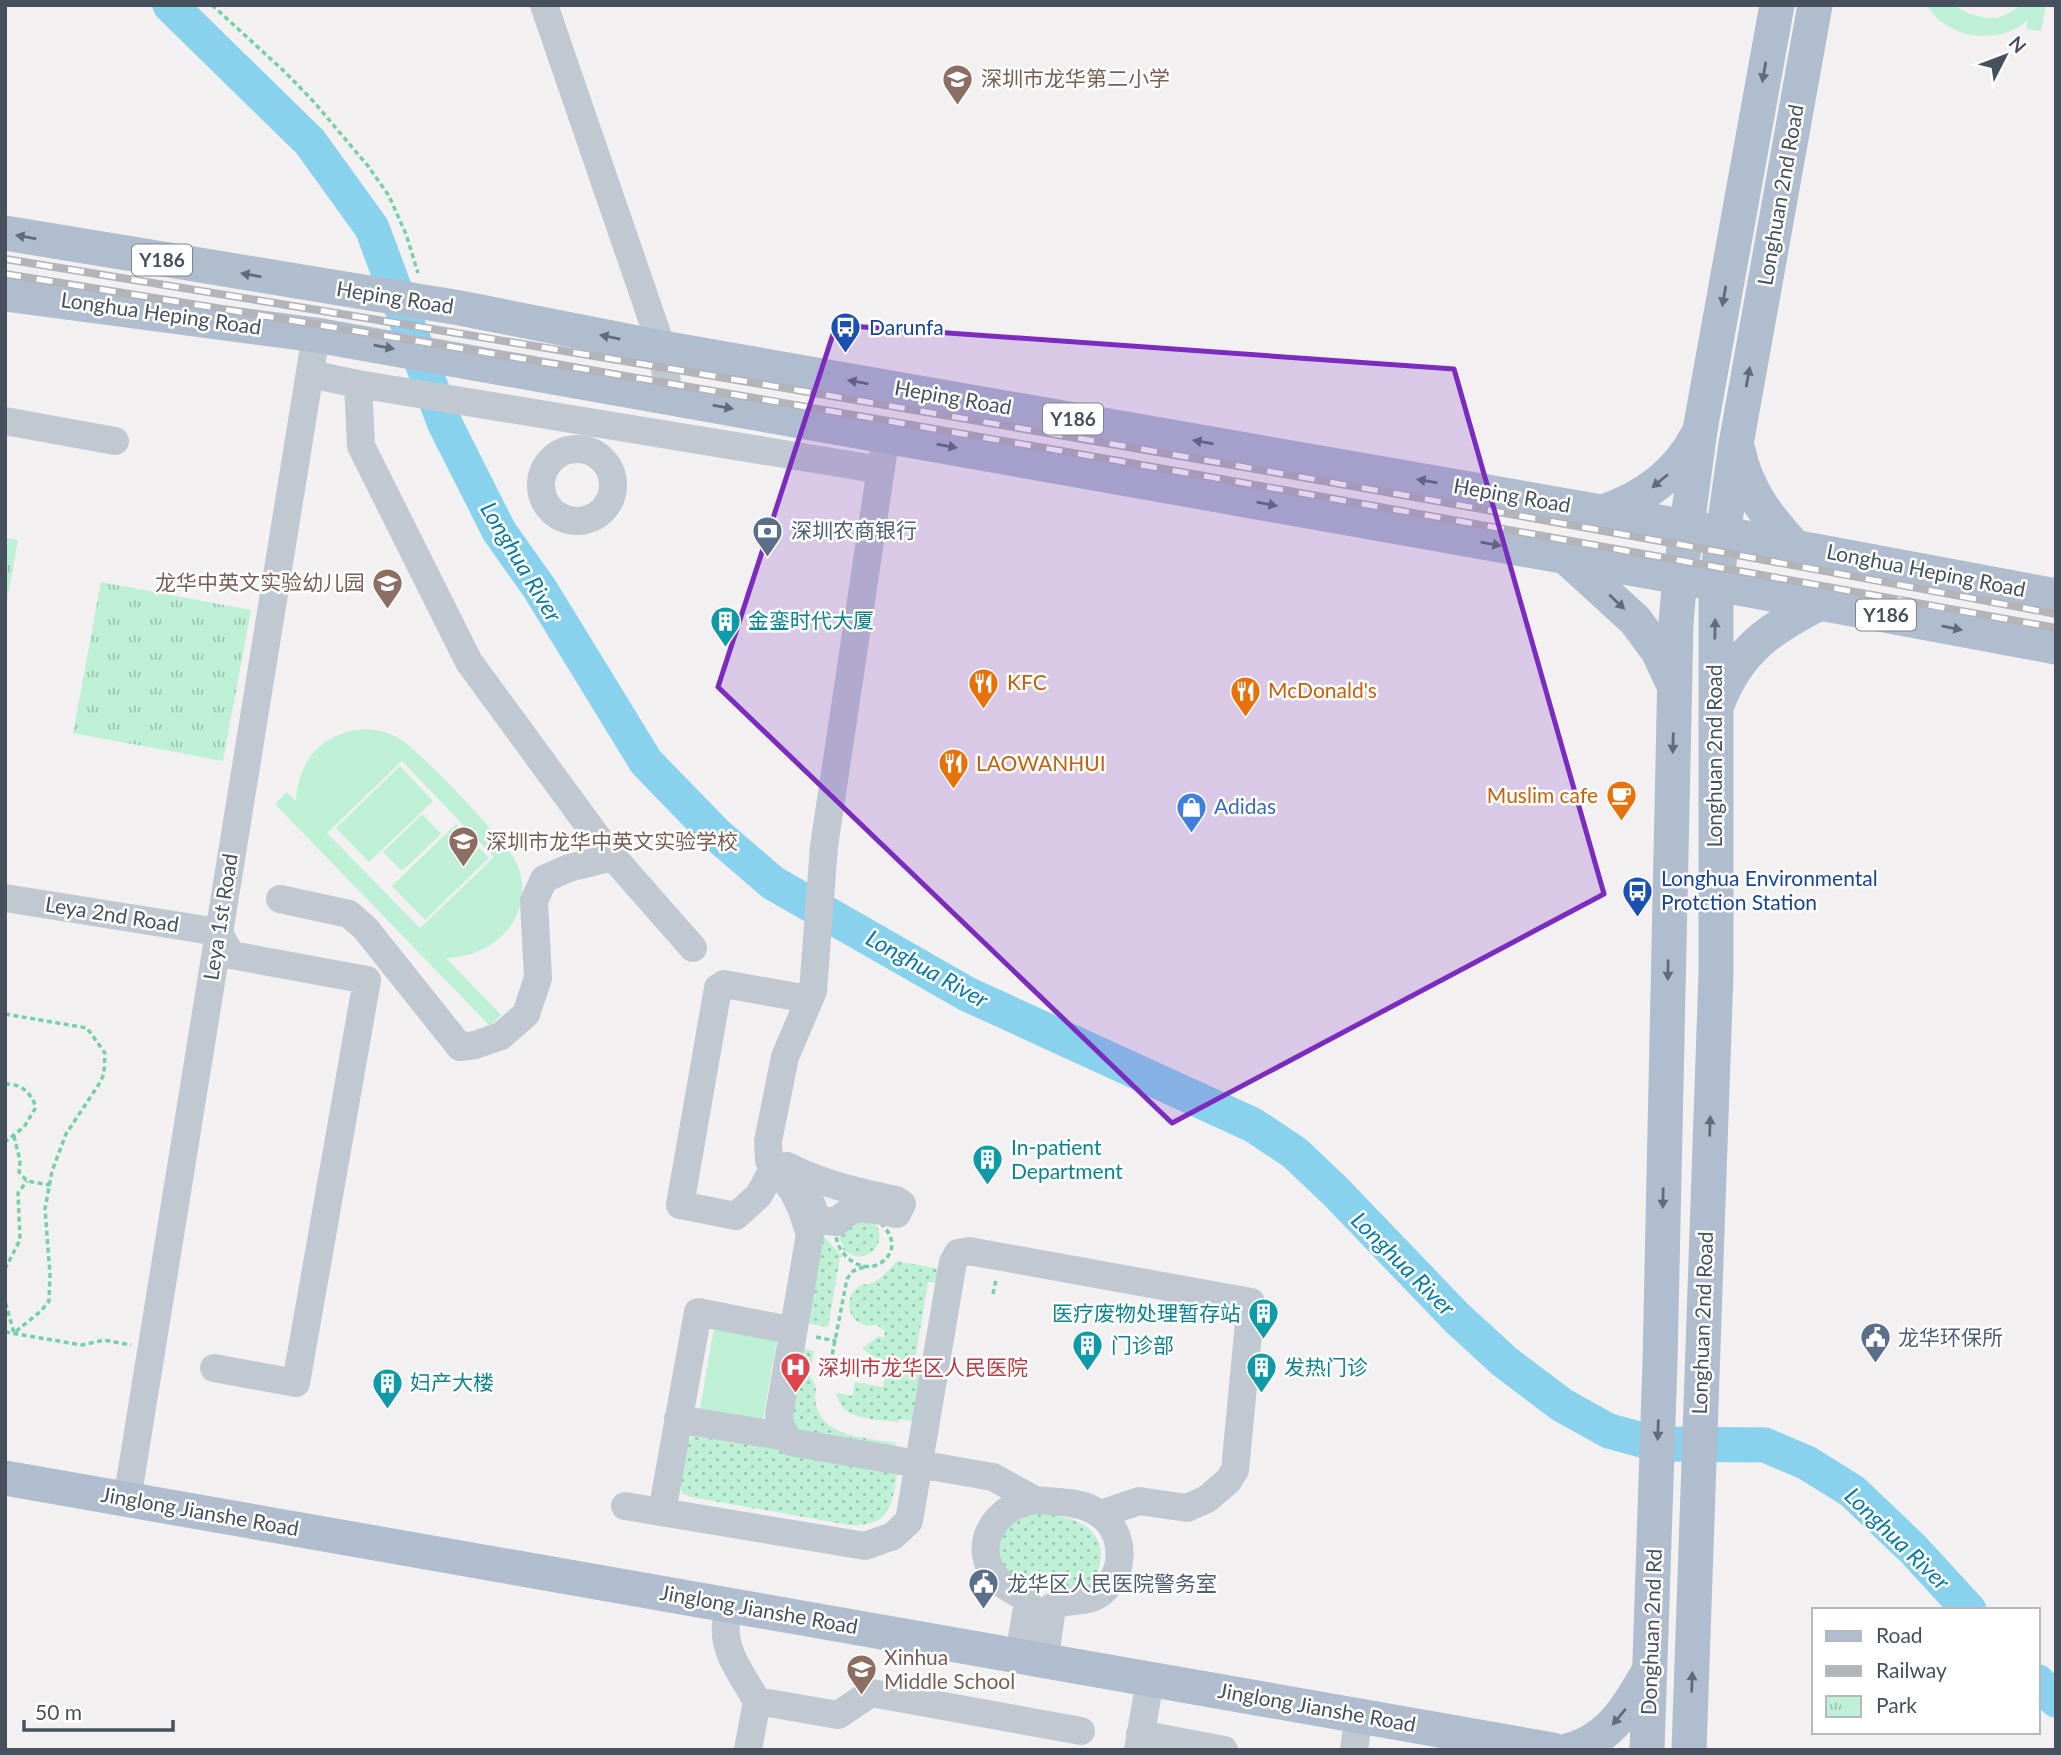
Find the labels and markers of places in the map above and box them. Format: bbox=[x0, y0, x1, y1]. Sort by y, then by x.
school or university icon: 深圳市龙华第二小学 bbox=[941, 62, 975, 106]
place label: 深圳市龙华第二小学 bbox=[981, 65, 1170, 90]
bus stop icon: Darunfa bbox=[829, 311, 863, 355]
place label: Darunfa bbox=[869, 314, 944, 339]
bank icon: 深圳农商银行 bbox=[751, 514, 785, 558]
place label: 深圳农商银行 bbox=[791, 517, 917, 542]
school or university icon: 龙华中英文实验幼儿园 bbox=[371, 566, 405, 610]
place label: 龙华中英文实验幼儿园 bbox=[155, 569, 365, 594]
building icon: 金銮时代大厦 bbox=[708, 604, 742, 648]
place label: 金銮时代大厦 bbox=[748, 607, 874, 632]
restaurant icon: KFC bbox=[967, 666, 1001, 710]
place label: KFC bbox=[1007, 669, 1047, 694]
restaurant icon: McDonald's bbox=[1228, 674, 1262, 718]
place label: McDonald's bbox=[1268, 677, 1377, 702]
restaurant icon: LAOWANHUI bbox=[936, 747, 970, 791]
place label: LAOWANHUI bbox=[976, 750, 1106, 775]
cafe icon: Muslim cafe bbox=[1604, 779, 1638, 823]
place label: Muslim cafe bbox=[1487, 782, 1598, 807]
shop icon: Adidas bbox=[1174, 790, 1208, 834]
place label: Adidas bbox=[1214, 793, 1276, 818]
school or university icon: 深圳市龙华中英文实验学校 bbox=[446, 825, 480, 869]
place label: 深圳市龙华中英文实验学校 bbox=[486, 828, 738, 853]
place label: Longhua Environmental Protction Station bbox=[1661, 865, 1878, 914]
bus stop icon: Longhua Environmental Protction Station bbox=[1621, 874, 1655, 918]
place label: In-patient Department bbox=[1011, 1134, 1123, 1183]
building icon: In-patient Department bbox=[971, 1143, 1005, 1187]
building icon: 医疗废物处理暂存站 bbox=[1247, 1297, 1281, 1341]
place label: 医疗废物处理暂存站 bbox=[1052, 1300, 1241, 1325]
public building icon: 龙华环保所 bbox=[1858, 1321, 1892, 1365]
place label: 龙华环保所 bbox=[1898, 1324, 2003, 1349]
building icon: 门诊部 bbox=[1071, 1329, 1105, 1373]
place label: 门诊部 bbox=[1111, 1332, 1174, 1357]
hospital icon: 深圳市龙华区人民医院 bbox=[778, 1351, 812, 1395]
building icon: 发热门诊 bbox=[1244, 1351, 1278, 1395]
place label: 深圳市龙华区人民医院 bbox=[818, 1354, 1028, 1379]
place label: 发热门诊 bbox=[1284, 1354, 1368, 1379]
building icon: 妇产大楼 bbox=[370, 1366, 404, 1410]
place label: 妇产大楼 bbox=[410, 1369, 494, 1394]
public building icon: 龙华区人民医院警务室 bbox=[967, 1567, 1001, 1611]
place label: 龙华区人民医院警务室 bbox=[1007, 1570, 1217, 1595]
place label: Xinhua Middle School bbox=[884, 1644, 1015, 1693]
school or university icon: Xinhua Middle School bbox=[844, 1653, 878, 1697]

